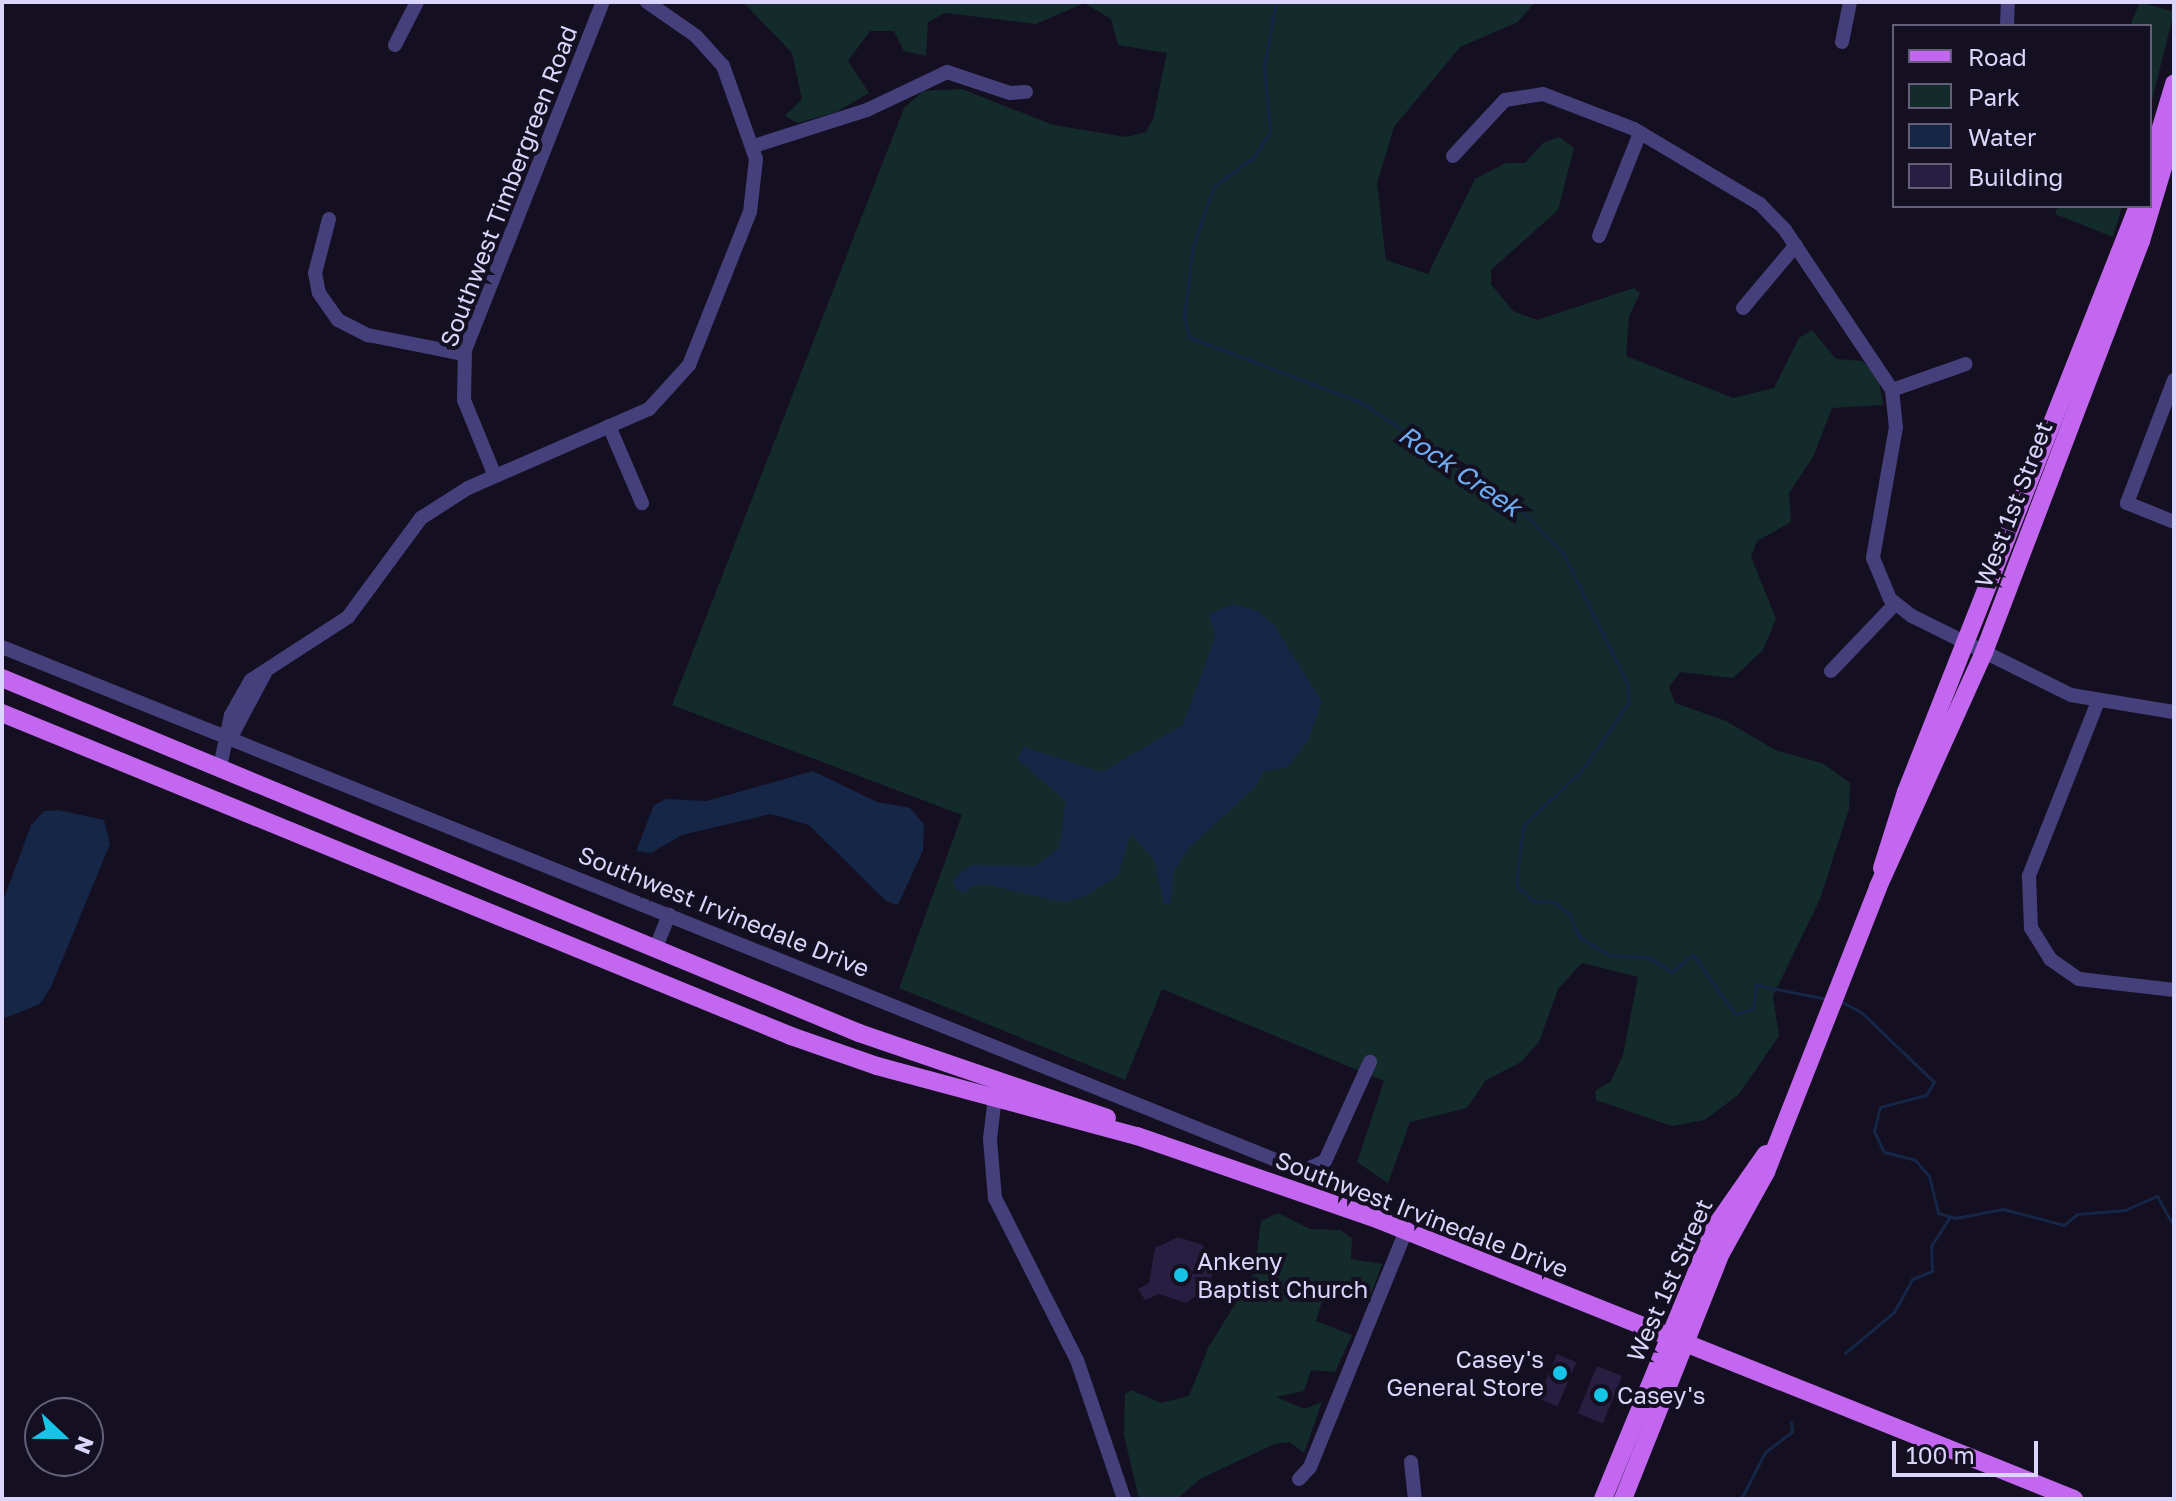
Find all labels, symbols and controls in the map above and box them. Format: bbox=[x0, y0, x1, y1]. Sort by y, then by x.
street label: Southwest Timbergreen Road bbox=[433, 21, 583, 351]
legend bbox=[1892, 24, 2152, 208]
text: Road bbox=[1968, 42, 2027, 71]
text: Park bbox=[1968, 82, 2020, 111]
text: Water bbox=[1968, 122, 2036, 151]
text: Building bbox=[1968, 162, 2063, 191]
street label: West 1st Street bbox=[1968, 417, 2058, 591]
water label: Rock Creek bbox=[1393, 419, 1527, 523]
street label: Southwest Irvinedale Drive bbox=[574, 839, 874, 983]
street label: Southwest Irvinedale Drive bbox=[1272, 1145, 1572, 1283]
street label: West 1st Street bbox=[1620, 1194, 1718, 1366]
place label: Ankeny Baptist Church bbox=[1197, 1247, 1368, 1303]
marker: Ankeny Baptist Church bbox=[1172, 1266, 1190, 1284]
place label: Casey's General Store bbox=[1386, 1345, 1544, 1401]
marker: Casey's General Store bbox=[1551, 1364, 1569, 1382]
place label: Casey's bbox=[1617, 1381, 1705, 1409]
marker: Casey's bbox=[1592, 1386, 1610, 1404]
north arrow bbox=[24, 1397, 104, 1477]
scale bar bbox=[1896, 1425, 2042, 1475]
text: N bbox=[69, 1433, 101, 1458]
text: 100 m bbox=[1906, 1440, 1975, 1469]

